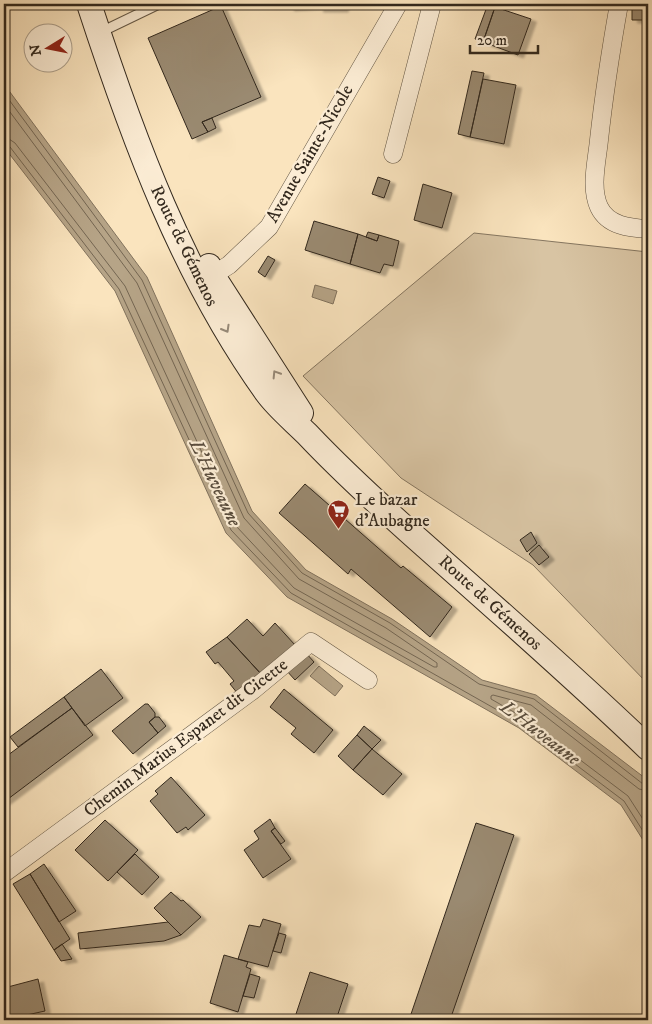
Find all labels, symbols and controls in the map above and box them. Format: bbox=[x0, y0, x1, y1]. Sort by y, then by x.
north arrow bbox=[22, 22, 72, 72]
scale bar bbox=[470, 22, 537, 54]
text: 20 m bbox=[477, 31, 507, 50]
text: N bbox=[26, 42, 46, 57]
street label: Avenue Sainte-Nicole bbox=[262, 81, 358, 227]
street label: Route de Gémenos bbox=[145, 182, 223, 310]
one-way arrow bbox=[219, 323, 229, 332]
one-way arrow bbox=[272, 370, 282, 379]
water label: L'Huveaune bbox=[184, 435, 246, 531]
place label: Le bazar d'Aubagne bbox=[355, 489, 430, 532]
supermarket icon: Le bazar d'Aubagne bbox=[327, 498, 351, 529]
street label: Route de Gémenos bbox=[434, 551, 546, 655]
street label: Chemin Marius Espanet dit Cicette bbox=[80, 654, 292, 822]
water label: L'Huveaune bbox=[495, 695, 585, 771]

